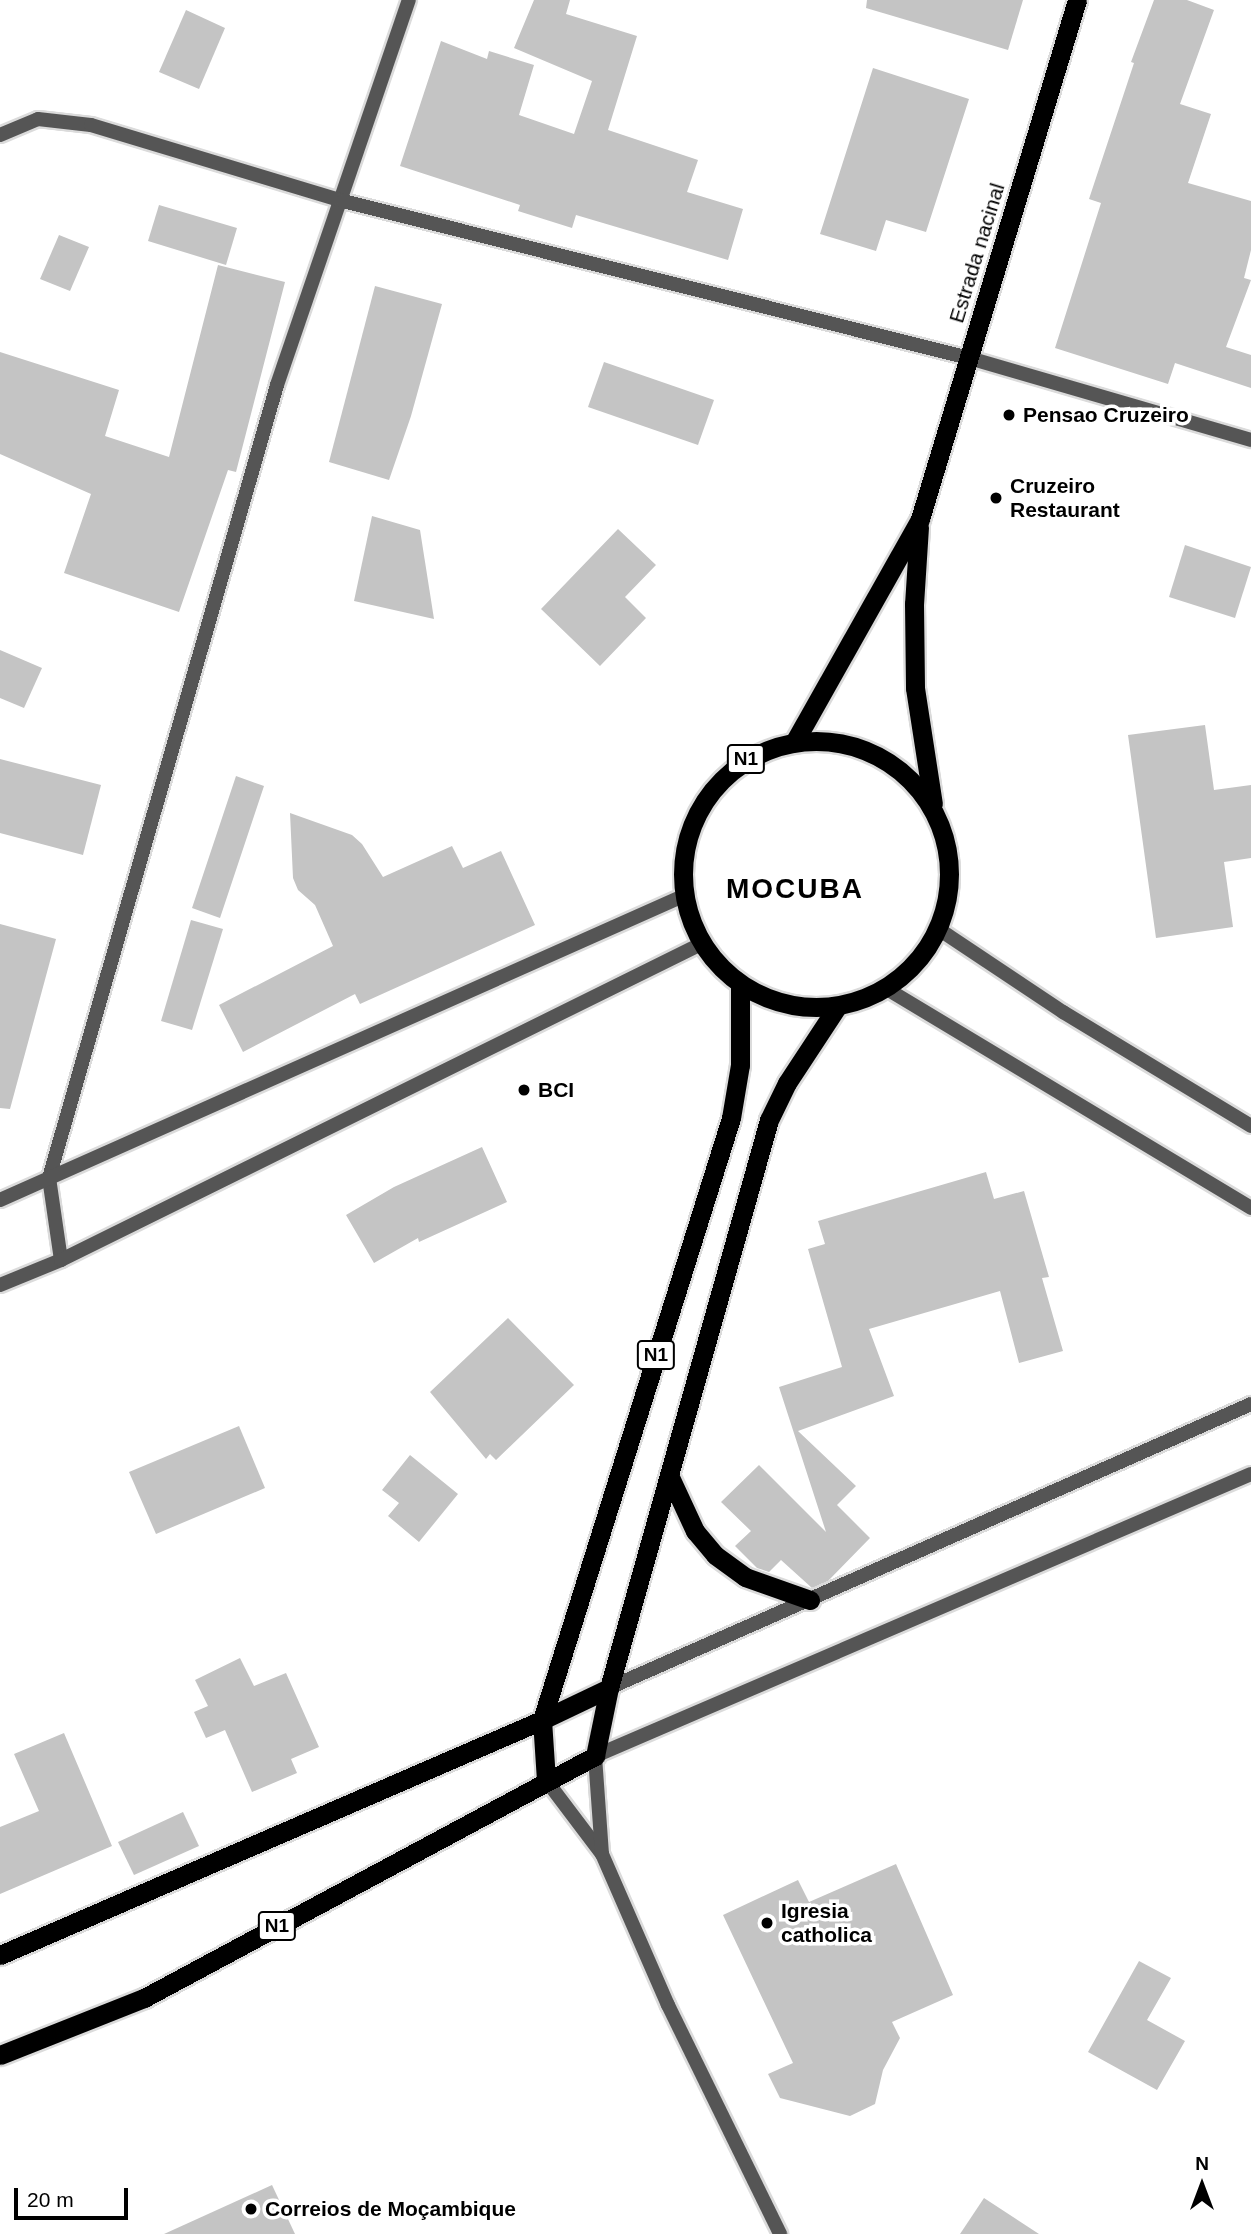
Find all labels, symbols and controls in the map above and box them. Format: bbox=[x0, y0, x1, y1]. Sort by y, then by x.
street label: Estrada nacinal bbox=[944, 180, 1010, 326]
place label: Pensao Cruzeiro bbox=[1023, 402, 1189, 428]
marker: Pensao Cruzeiro bbox=[1001, 407, 1017, 423]
place label: Cruzeiro Restaurant bbox=[1010, 473, 1120, 523]
marker: Cruzeiro Restaurant bbox=[988, 490, 1004, 506]
road number: N1 bbox=[727, 744, 765, 774]
district label: MOCUBA bbox=[727, 872, 863, 906]
place label: BCI bbox=[538, 1077, 574, 1103]
marker: BCI bbox=[516, 1082, 532, 1098]
road number: N1 bbox=[637, 1340, 675, 1371]
place label: Igresia catholica bbox=[781, 1898, 872, 1948]
road number: N1 bbox=[258, 1910, 296, 1942]
marker: Igresia catholica bbox=[759, 1915, 775, 1931]
north arrow bbox=[1167, 2150, 1237, 2220]
text: N bbox=[1195, 2153, 1209, 2174]
scale bar bbox=[18, 2174, 131, 2218]
text: 20 m bbox=[27, 2188, 74, 2211]
place label: Correios de Moçambique bbox=[265, 2196, 516, 2222]
marker: Correios de Moçambique bbox=[243, 2201, 259, 2217]

